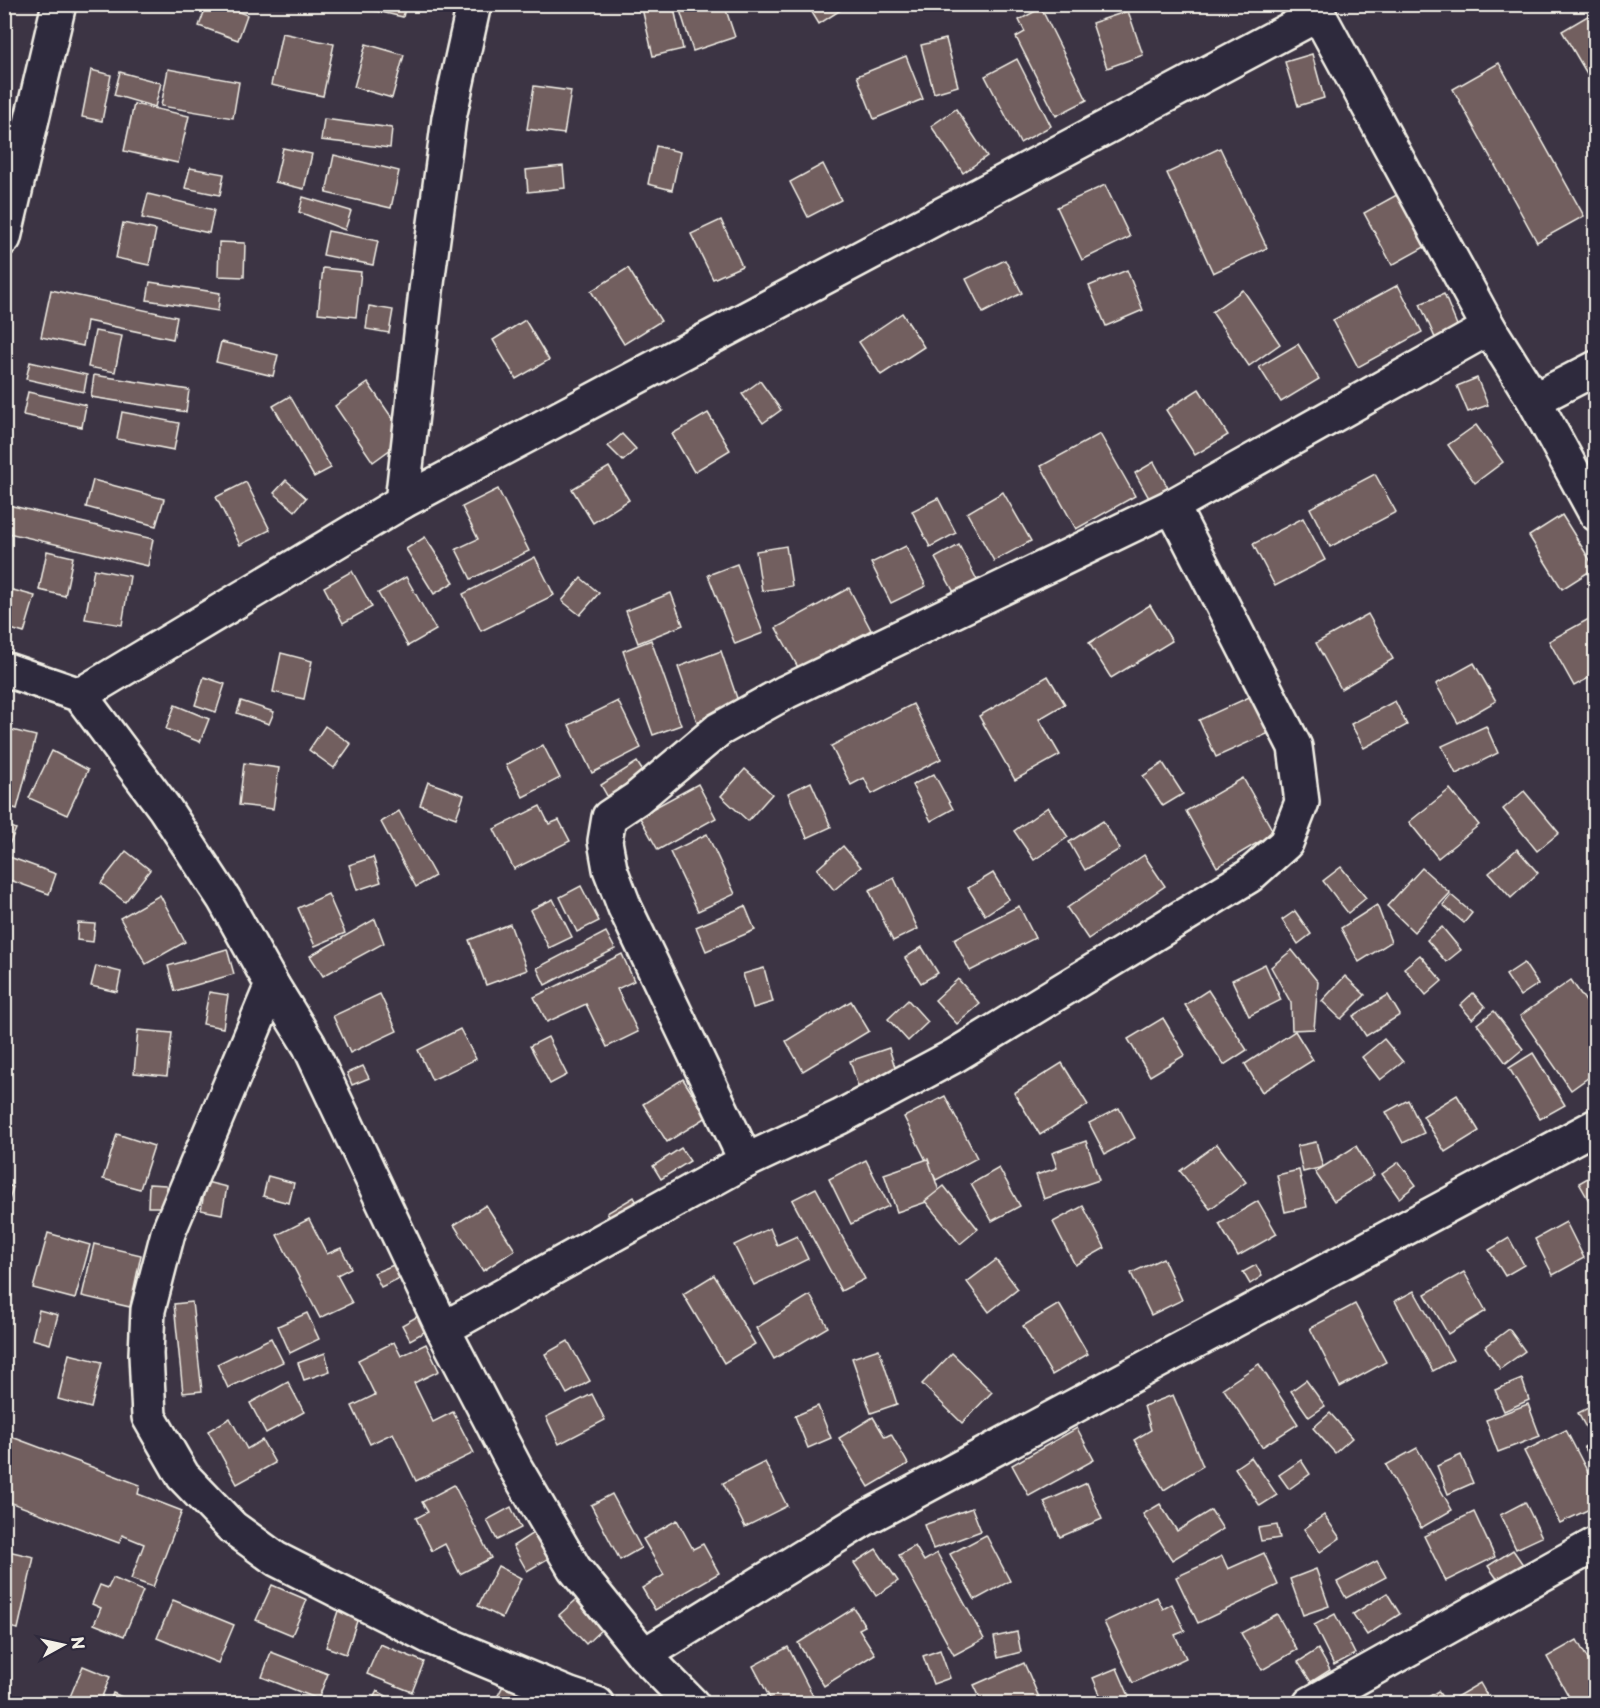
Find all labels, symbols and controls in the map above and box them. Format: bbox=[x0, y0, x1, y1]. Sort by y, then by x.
north arrow bbox=[33, 1615, 93, 1675]
text: N bbox=[66, 1635, 92, 1651]

